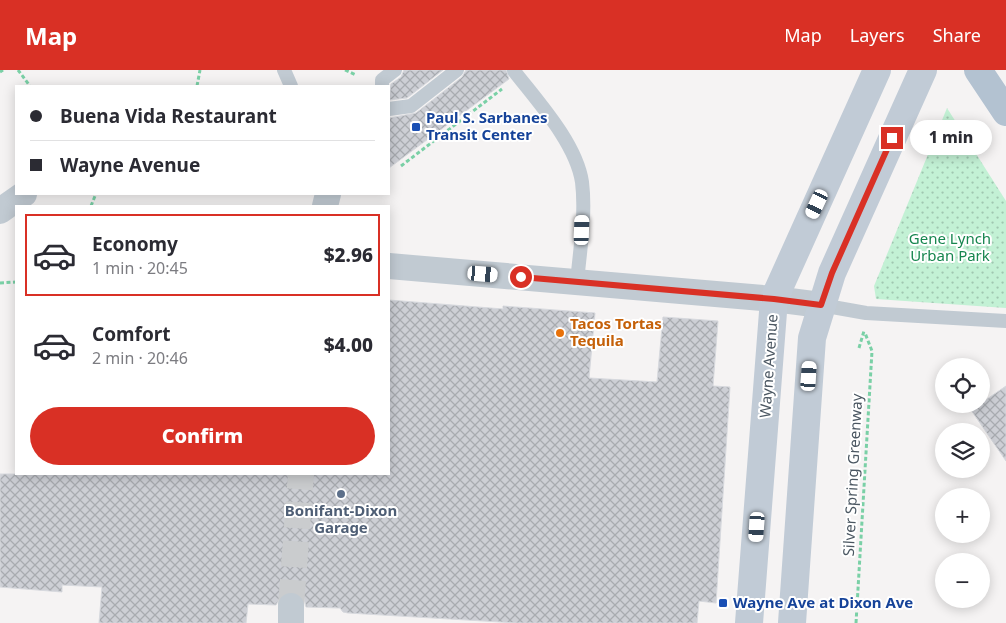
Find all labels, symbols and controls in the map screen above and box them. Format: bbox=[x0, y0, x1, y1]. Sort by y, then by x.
text: Map bbox=[25, 19, 77, 52]
text: Map bbox=[784, 23, 822, 47]
text: Layers bbox=[850, 23, 905, 47]
text: Share bbox=[933, 23, 981, 47]
text: Buena Vida Restaurant bbox=[60, 103, 277, 129]
place label: Paul S. Sarbanes Transit Center bbox=[426, 107, 547, 144]
callout: 1 min bbox=[910, 120, 992, 156]
marker: Paul S. Sarbanes Transit Center bbox=[410, 121, 422, 133]
text: 1 min bbox=[929, 126, 973, 148]
route end bbox=[881, 127, 903, 149]
text: Wayne Avenue bbox=[60, 152, 200, 178]
car bbox=[803, 187, 830, 221]
car bbox=[573, 215, 590, 245]
park label: Gene Lynch Urban Park bbox=[909, 228, 991, 265]
text: Economy bbox=[92, 231, 178, 257]
icon: car bbox=[32, 233, 77, 278]
text: $2.96 bbox=[324, 242, 373, 268]
text: 1 min · 20:45 bbox=[92, 257, 188, 279]
car bbox=[467, 265, 498, 283]
route start bbox=[510, 266, 532, 288]
place label: Tacos Tortas Tequila bbox=[570, 313, 662, 350]
street label: Wayne Avenue bbox=[754, 313, 782, 419]
text: Comfort bbox=[92, 321, 171, 347]
icon: car bbox=[32, 323, 77, 368]
marker: Tacos Tortas Tequila bbox=[554, 327, 566, 339]
text: $4.00 bbox=[324, 332, 373, 358]
text: 2 min · 20:46 bbox=[92, 347, 188, 369]
map controls bbox=[935, 358, 990, 608]
button: locate bbox=[935, 358, 990, 413]
car bbox=[800, 361, 817, 391]
street label: Silver Spring Greenway bbox=[838, 393, 866, 557]
button: Confirm bbox=[30, 407, 375, 465]
button: layers bbox=[935, 423, 990, 478]
marker: Bonifant-Dixon Garage bbox=[335, 488, 347, 500]
button: + bbox=[935, 488, 990, 543]
place label: Bonifant-Dixon Garage bbox=[285, 500, 397, 537]
car bbox=[748, 512, 765, 542]
button: − bbox=[935, 553, 990, 608]
place label: Wayne Ave at Dixon Ave bbox=[733, 592, 913, 612]
marker: Wayne Ave at Dixon Ave bbox=[717, 597, 729, 609]

